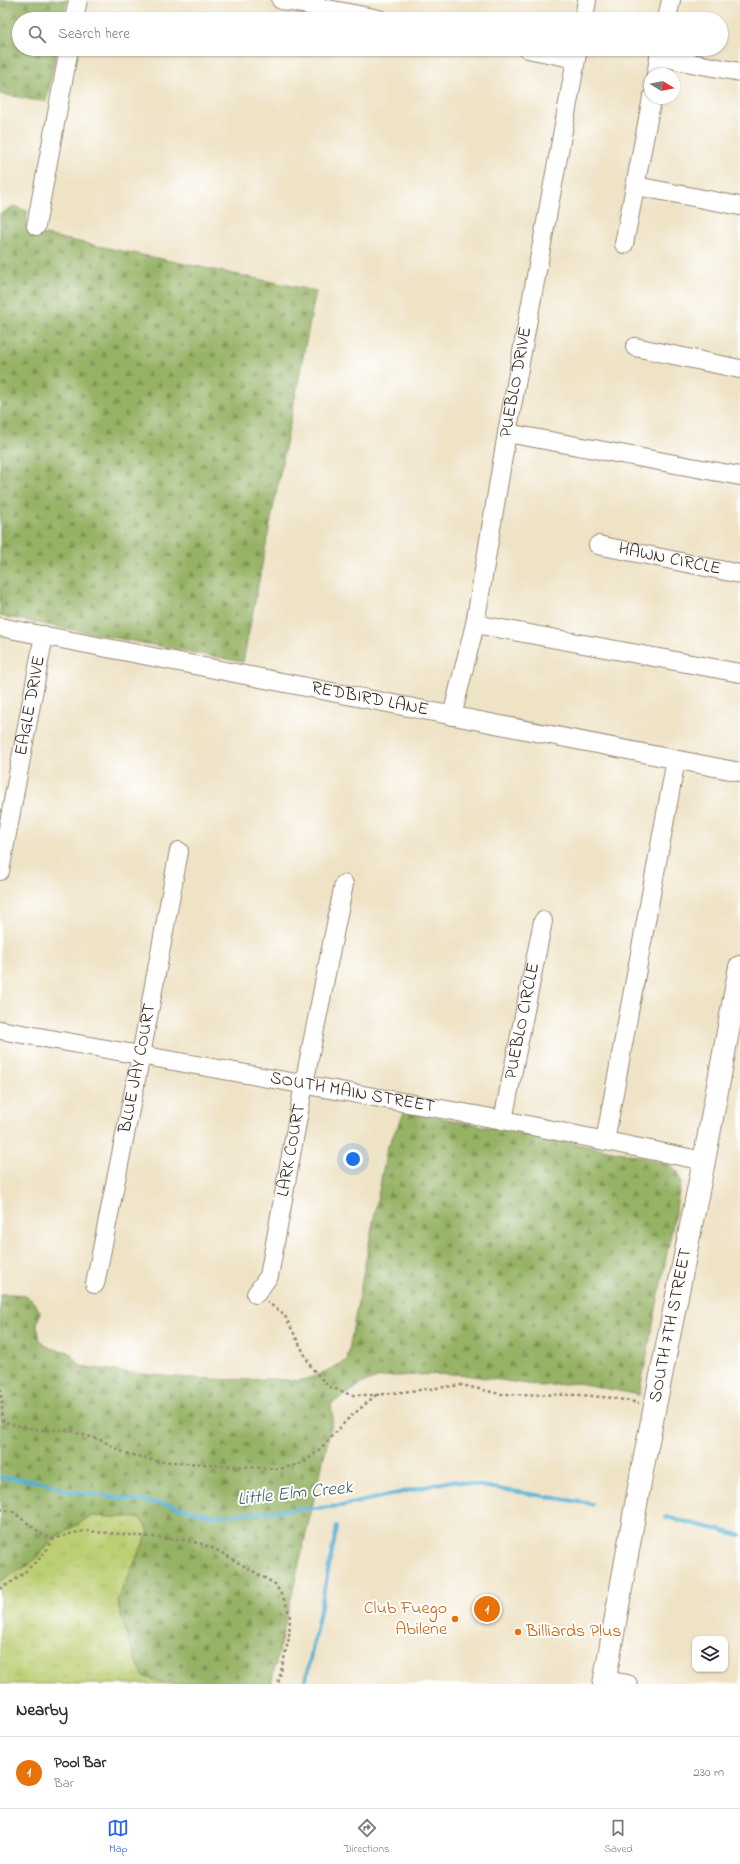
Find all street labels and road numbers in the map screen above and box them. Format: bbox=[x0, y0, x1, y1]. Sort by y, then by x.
street label: PUEBLO DRIVE bbox=[493, 325, 539, 440]
street label: HAWN CIRCLE bbox=[616, 536, 723, 583]
street label: EAGLE DRIVE bbox=[9, 654, 53, 758]
street label: REDBIRD LANE bbox=[309, 675, 431, 724]
street label: PUEBLO CIRCLE bbox=[498, 960, 547, 1082]
street label: BLUE JAY COURT bbox=[112, 1002, 163, 1136]
street label: SOUTH MAIN STREET bbox=[268, 1066, 437, 1121]
street label: LARK COURT bbox=[271, 1102, 313, 1199]
street label: SOUTH 7TH STREET bbox=[643, 1246, 699, 1405]

